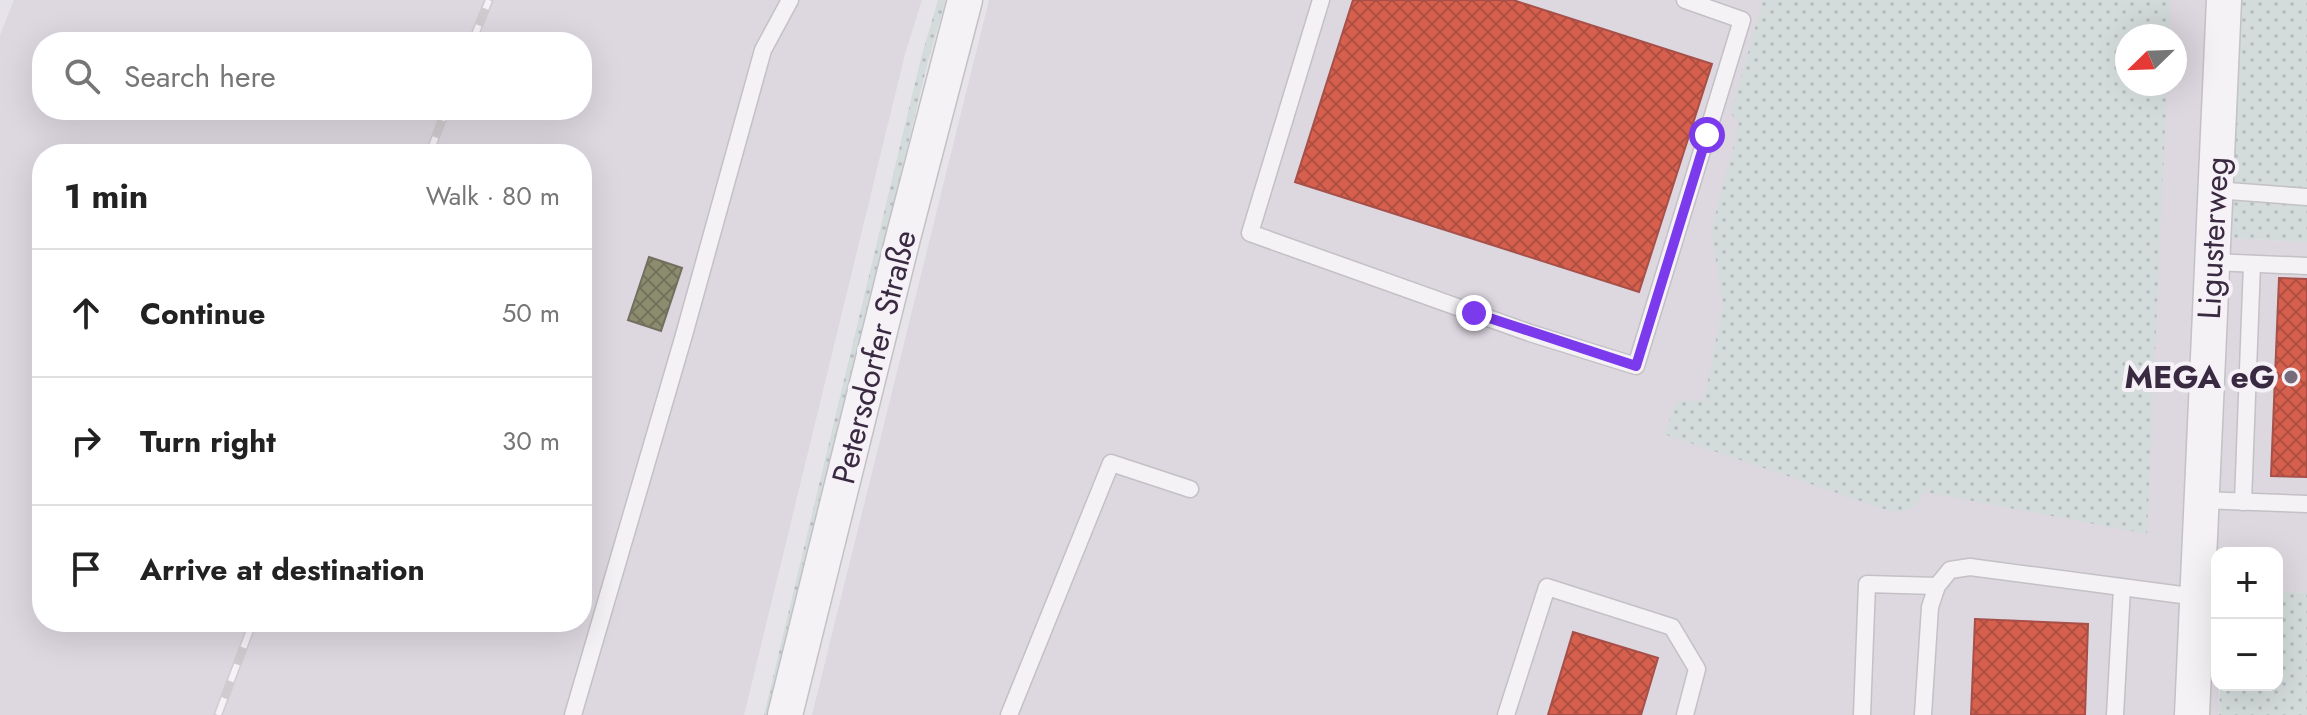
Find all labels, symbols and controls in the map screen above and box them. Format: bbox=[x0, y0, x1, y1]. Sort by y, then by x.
north arrow bbox=[2115, 24, 2187, 96]
search box bbox=[32, 32, 592, 120]
icon: search bbox=[60, 54, 104, 98]
text: Search here bbox=[124, 55, 276, 98]
route start bbox=[1689, 117, 1725, 153]
street label: Ligusterweg bbox=[2186, 156, 2240, 320]
text: 1 min bbox=[64, 172, 148, 221]
text: Walk · 80 m bbox=[426, 177, 560, 215]
street label: Petersdorfer Straße bbox=[820, 225, 928, 489]
icon: ahead bbox=[64, 291, 108, 335]
text: Continue bbox=[140, 292, 266, 335]
text: 50 m bbox=[502, 294, 560, 332]
route end bbox=[1456, 295, 1492, 331]
place label: MEGA eG bbox=[2125, 354, 2275, 400]
marker: MEGA eG bbox=[2282, 368, 2300, 386]
icon: right bbox=[64, 419, 108, 463]
text: Turn right bbox=[140, 420, 276, 463]
text: 30 m bbox=[502, 422, 560, 460]
icon: arrive bbox=[64, 547, 108, 591]
map controls bbox=[2211, 547, 2283, 691]
button: + bbox=[2211, 547, 2283, 619]
text: Arrive at destination bbox=[140, 548, 425, 591]
button: − bbox=[2211, 619, 2283, 691]

